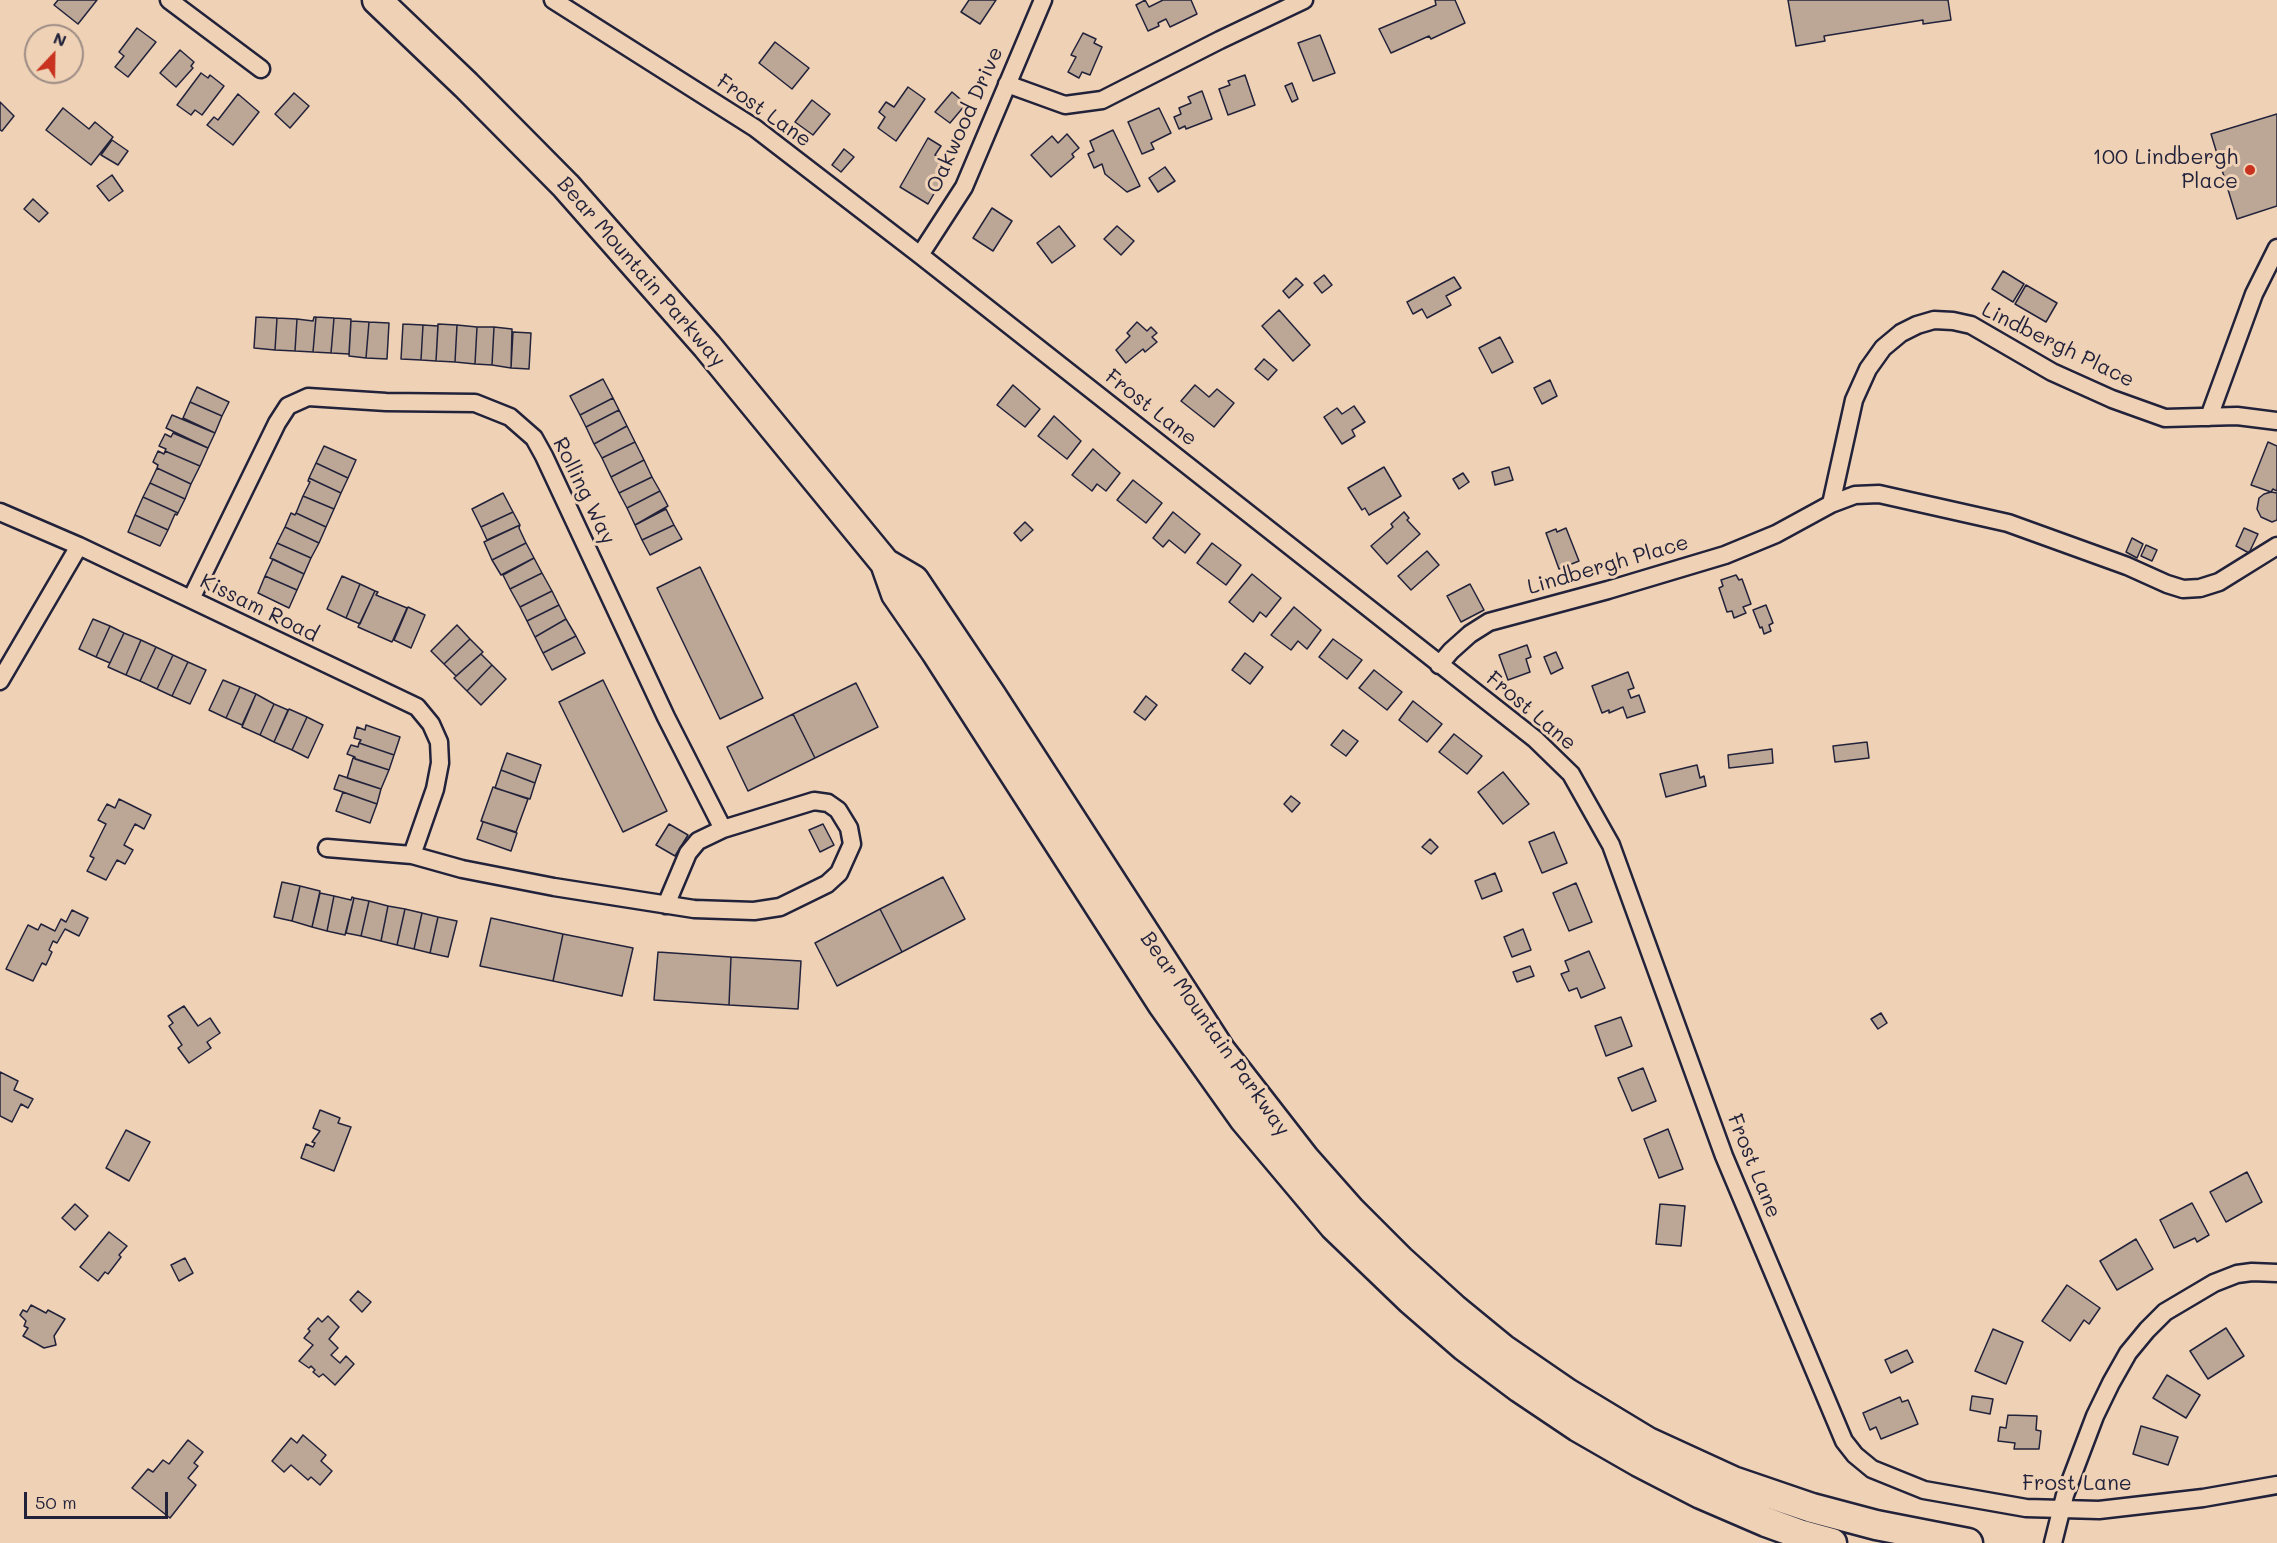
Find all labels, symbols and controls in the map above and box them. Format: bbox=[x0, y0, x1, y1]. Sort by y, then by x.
north arrow bbox=[24, 24, 84, 84]
text: N bbox=[51, 27, 70, 51]
street label: Oakwood Drive bbox=[921, 43, 1009, 197]
street label: Frost Lane bbox=[712, 69, 816, 153]
place label: 100 Lindbergh Place bbox=[2093, 145, 2238, 195]
marker: 100 Lindbergh Place bbox=[2243, 163, 2257, 177]
street label: Bear Mountain Parkway bbox=[552, 172, 730, 372]
street label: Lindbergh Place bbox=[1978, 297, 2138, 393]
street label: Frost Lane bbox=[1100, 364, 1202, 452]
street label: Rolling Way bbox=[547, 433, 621, 549]
street label: Lindbergh Place bbox=[1524, 530, 1692, 600]
street label: Kissam Road bbox=[196, 569, 322, 647]
street label: Frost Lane bbox=[1481, 666, 1581, 756]
street label: Bear Mountain Parkway bbox=[1135, 927, 1295, 1141]
street label: Frost Lane bbox=[1722, 1110, 1786, 1222]
street label: Frost Lane bbox=[2022, 1471, 2132, 1497]
scale bar bbox=[27, 1480, 171, 1518]
text: 50 m bbox=[35, 1490, 77, 1514]

